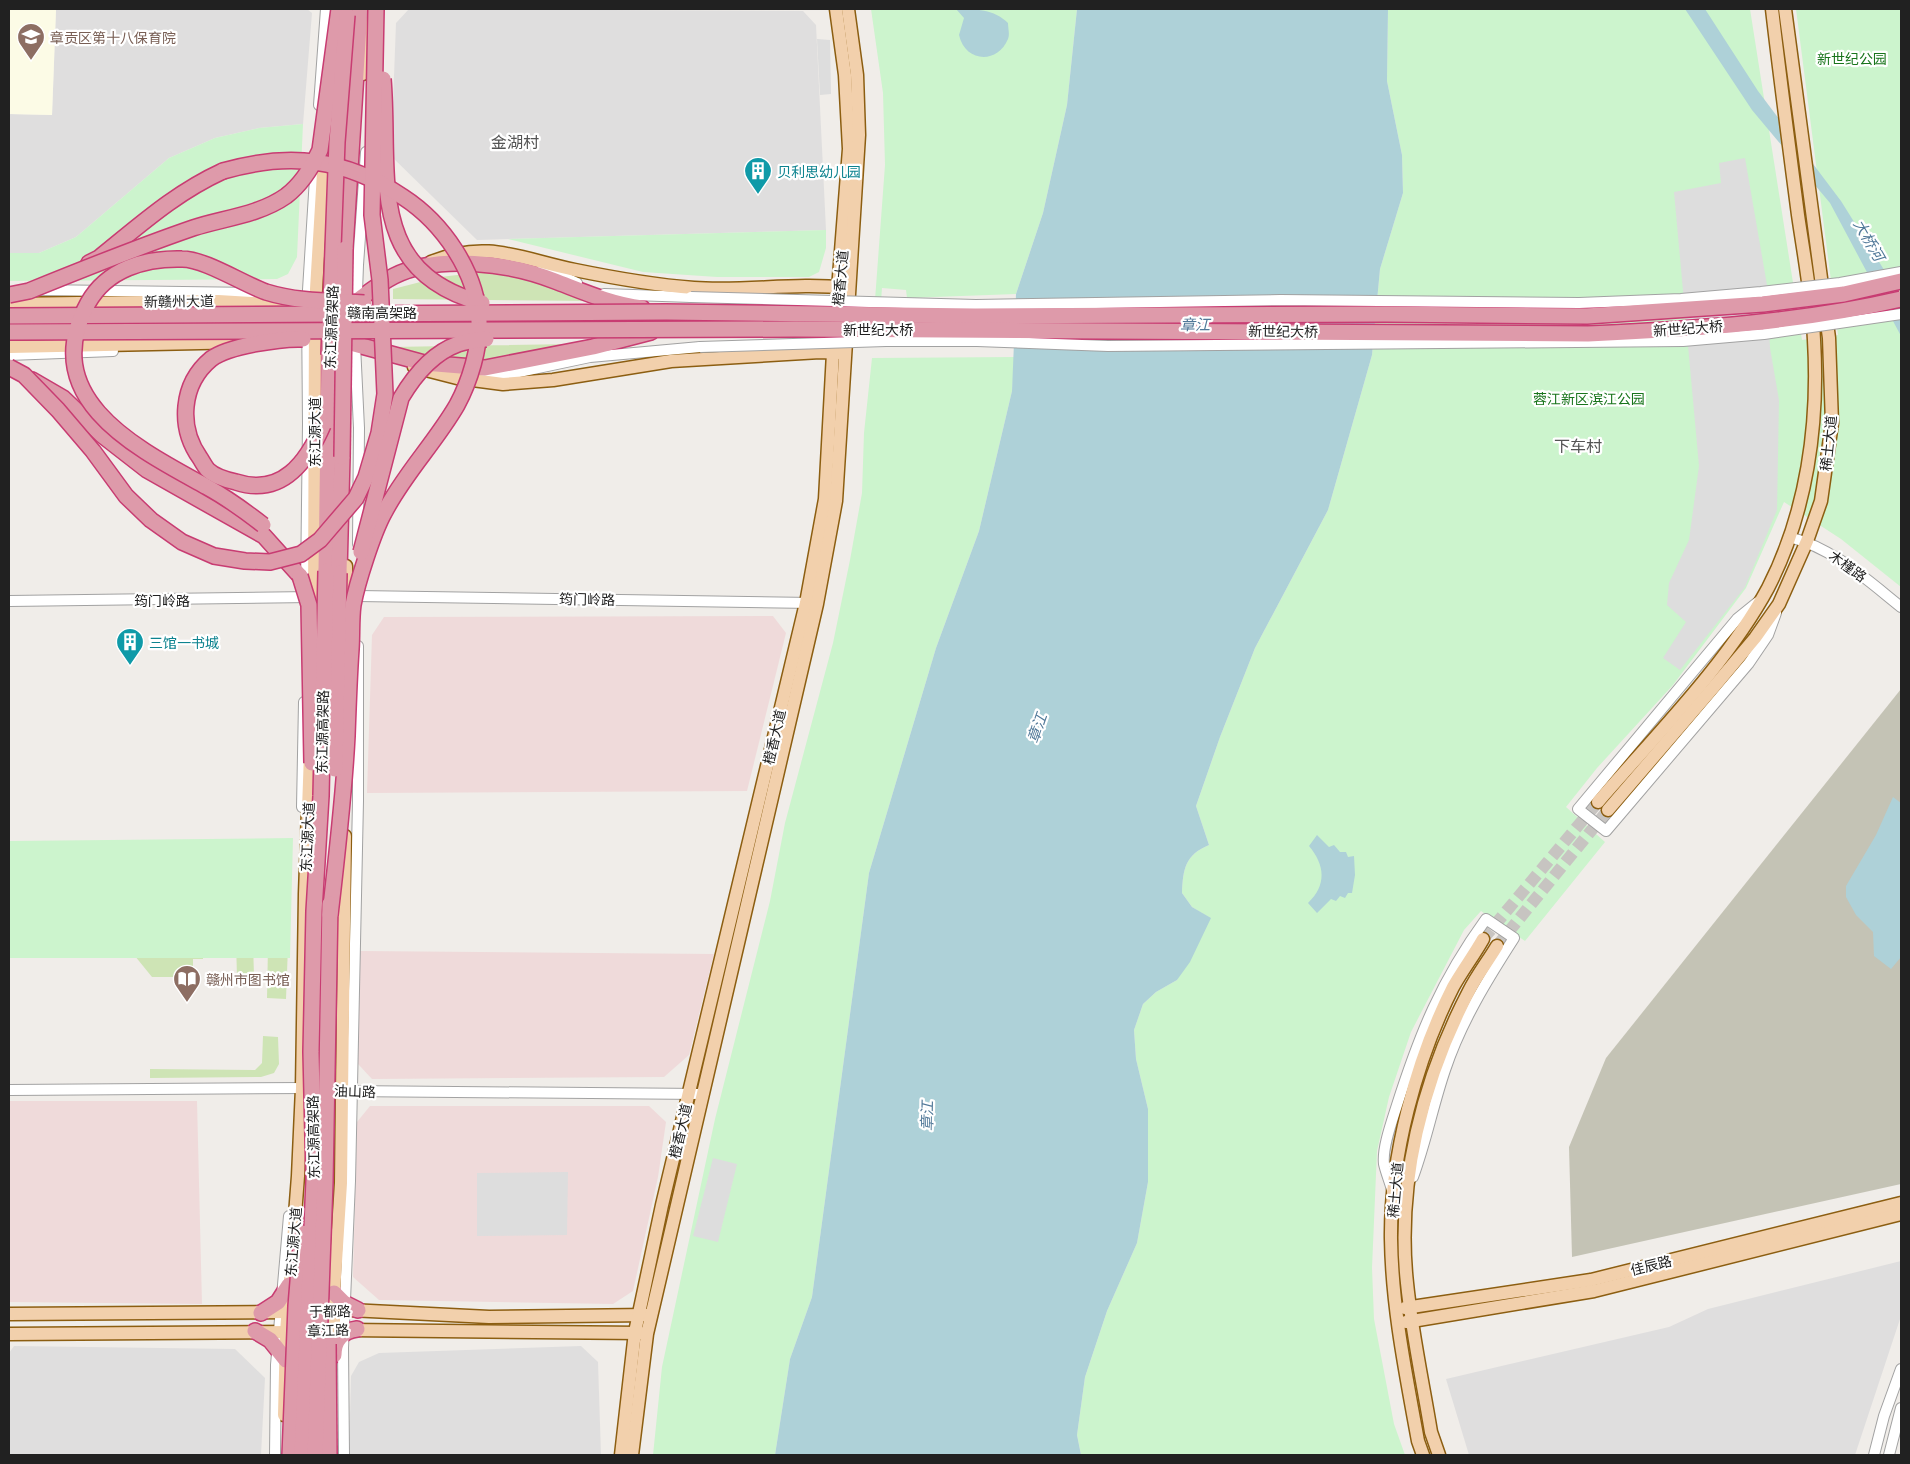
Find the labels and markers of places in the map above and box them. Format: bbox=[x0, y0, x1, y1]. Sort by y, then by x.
school or university icon: 章贡区第十八保育院 bbox=[16, 22, 46, 61]
place label: 章贡区第十八保育院 bbox=[50, 28, 176, 47]
building icon: 贝利思幼儿园 bbox=[743, 156, 773, 195]
place label: 贝利思幼儿园 bbox=[777, 162, 861, 181]
building icon: 三馆一书城 bbox=[115, 627, 145, 666]
place label: 三馆一书城 bbox=[149, 633, 219, 652]
library icon: 赣州市图书馆 bbox=[172, 964, 202, 1003]
place label: 赣州市图书馆 bbox=[206, 970, 290, 989]

